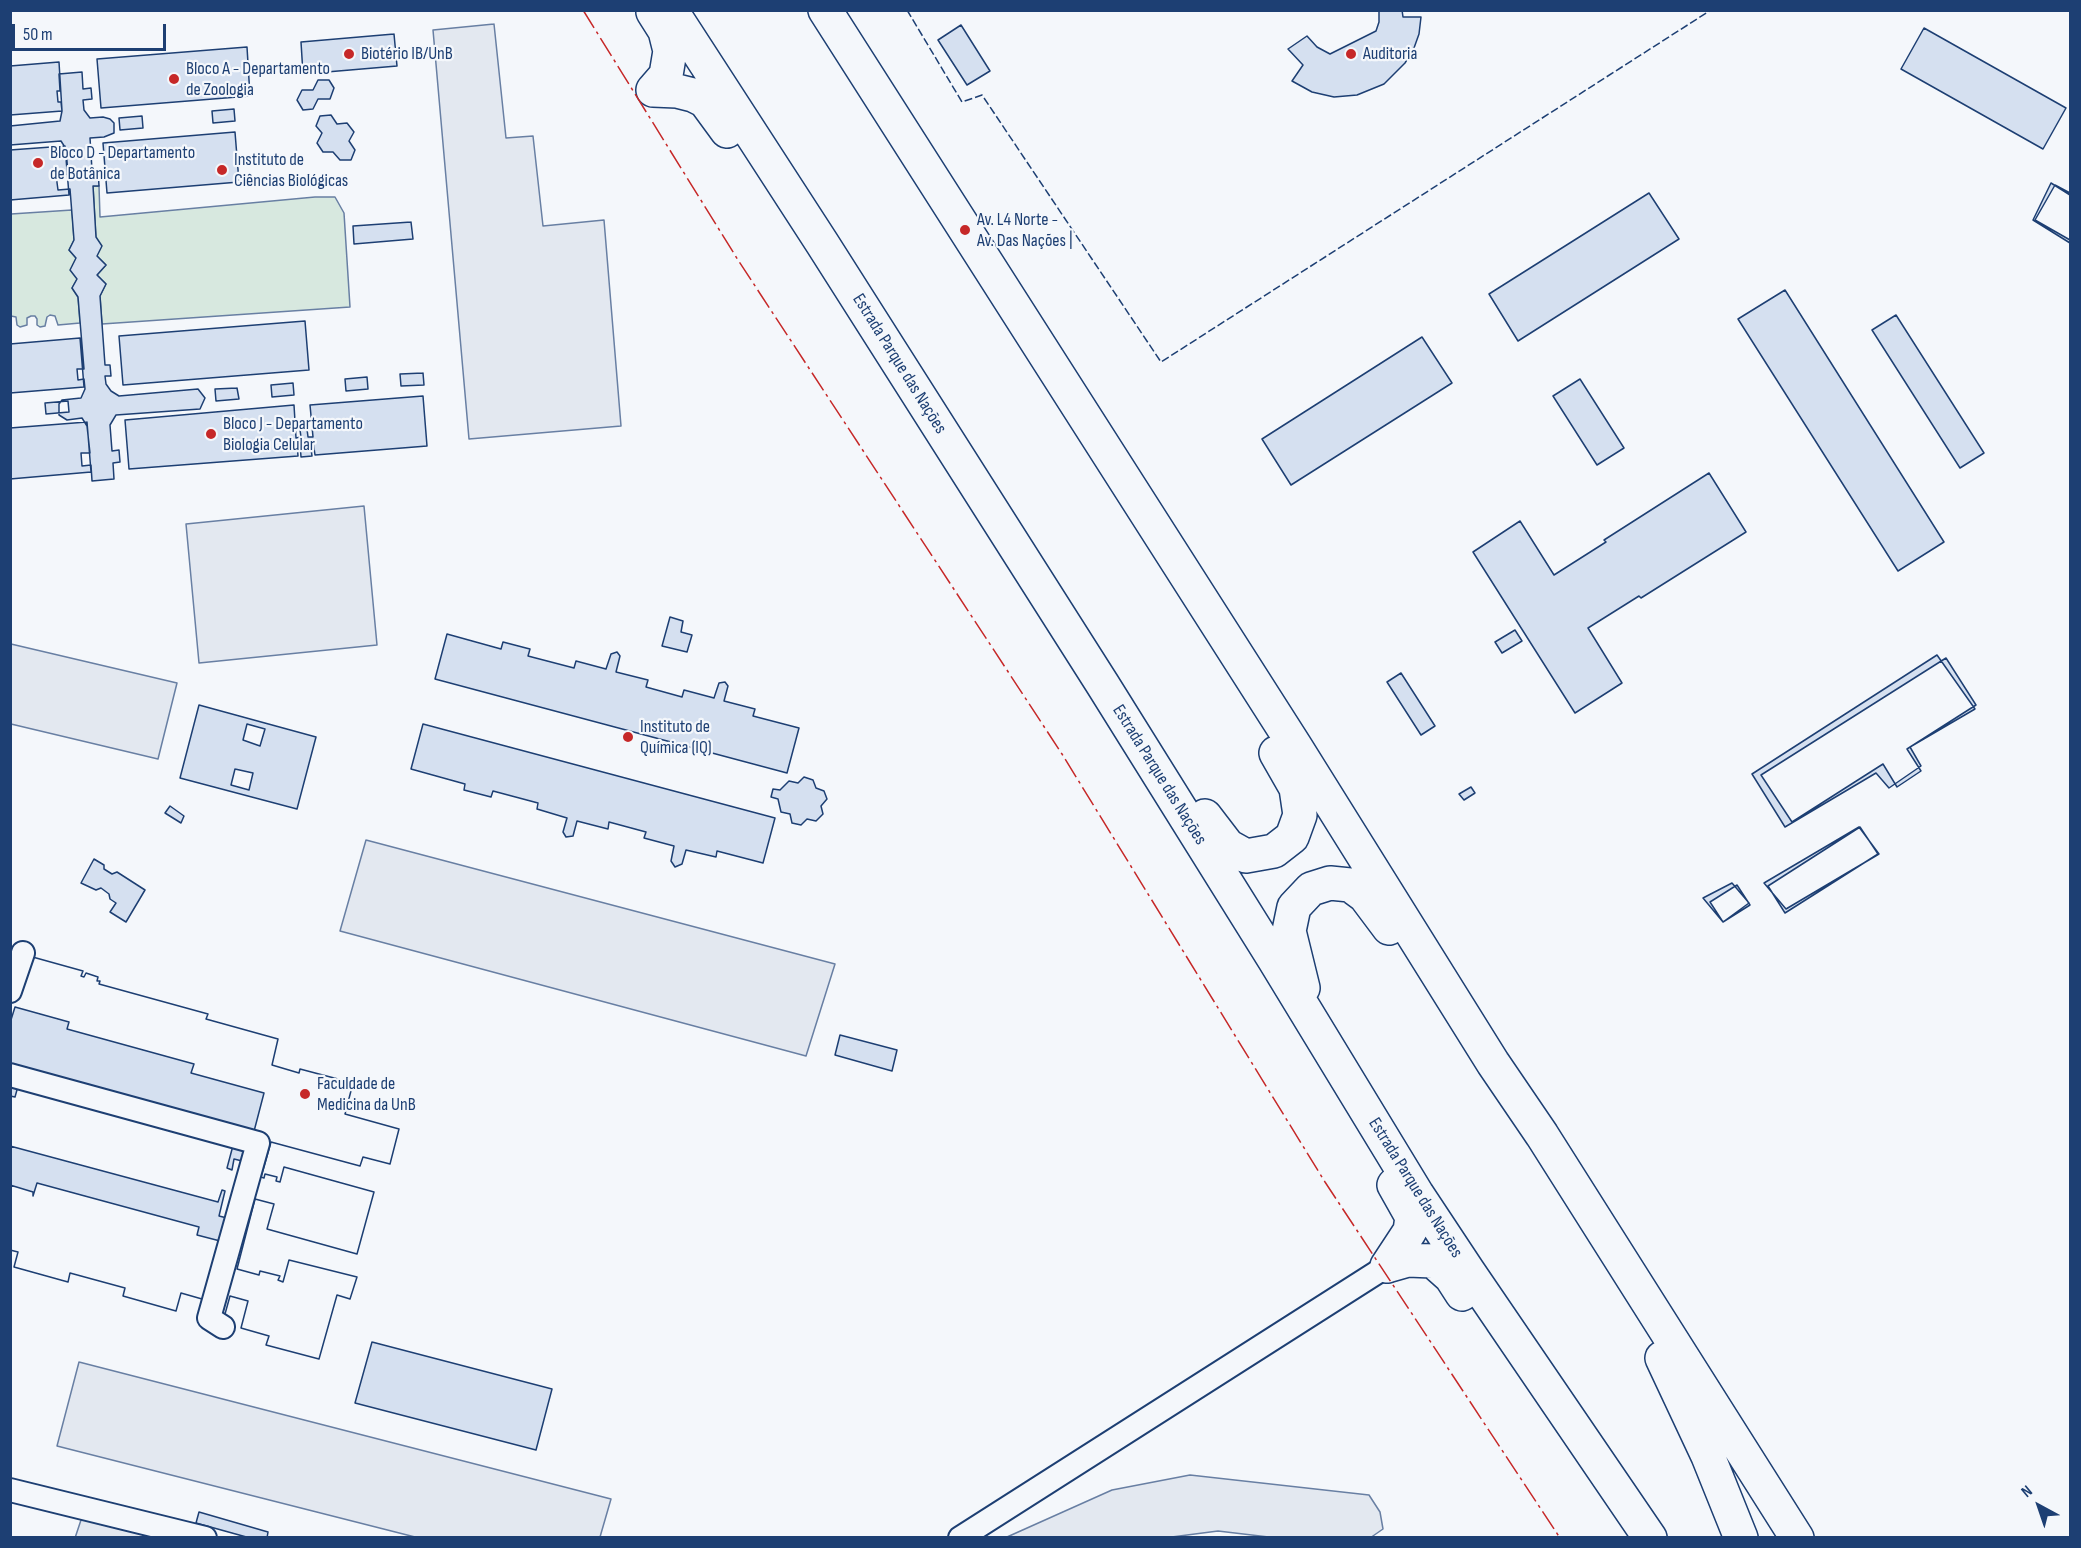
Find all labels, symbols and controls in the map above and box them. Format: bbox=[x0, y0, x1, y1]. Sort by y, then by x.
scale bar bbox=[15, 12, 170, 50]
text: 50 m bbox=[23, 24, 53, 45]
place label: Biotério IB/UnB bbox=[361, 43, 453, 65]
place label: Auditoria bbox=[1363, 43, 1417, 65]
marker: Biotério IB/UnB bbox=[342, 47, 356, 61]
marker: Auditoria bbox=[1344, 47, 1358, 61]
place label: Bloco A - Departamento de Zoologia bbox=[186, 58, 330, 100]
marker: Bloco A - Departamento de Zoologia bbox=[167, 72, 181, 86]
place label: Bloco D - Departamento de Botânica bbox=[50, 142, 195, 184]
place label: Instituto de Ciências Biológicas bbox=[234, 149, 348, 192]
marker: Bloco D - Departamento de Botânica bbox=[31, 156, 45, 170]
marker: Instituto de Ciências Biológicas bbox=[215, 163, 229, 177]
place label: Av. L4 Norte - Av. Das Nações | bbox=[977, 209, 1073, 252]
marker: Av. L4 Norte - Av. Das Nações | bbox=[958, 223, 972, 237]
street label: Estrada Parque das Nações bbox=[847, 290, 951, 438]
place label: Bloco J - Departamento Biologia Celular bbox=[223, 413, 363, 456]
marker: Bloco J - Departamento Biologia Celular bbox=[204, 427, 218, 441]
street label: Estrada Parque das Nações bbox=[1107, 701, 1211, 849]
place label: Instituto de Química (IQ) bbox=[640, 716, 712, 758]
marker: Instituto de Química (IQ) bbox=[621, 730, 635, 744]
place label: Faculdade de Medicina da UnB bbox=[317, 1073, 416, 1116]
marker: Faculdade de Medicina da UnB bbox=[298, 1087, 312, 1101]
street label: Estrada Parque das Nações bbox=[1363, 1114, 1467, 1262]
north arrow bbox=[2009, 1476, 2069, 1536]
text: N bbox=[2018, 1482, 2036, 1502]

